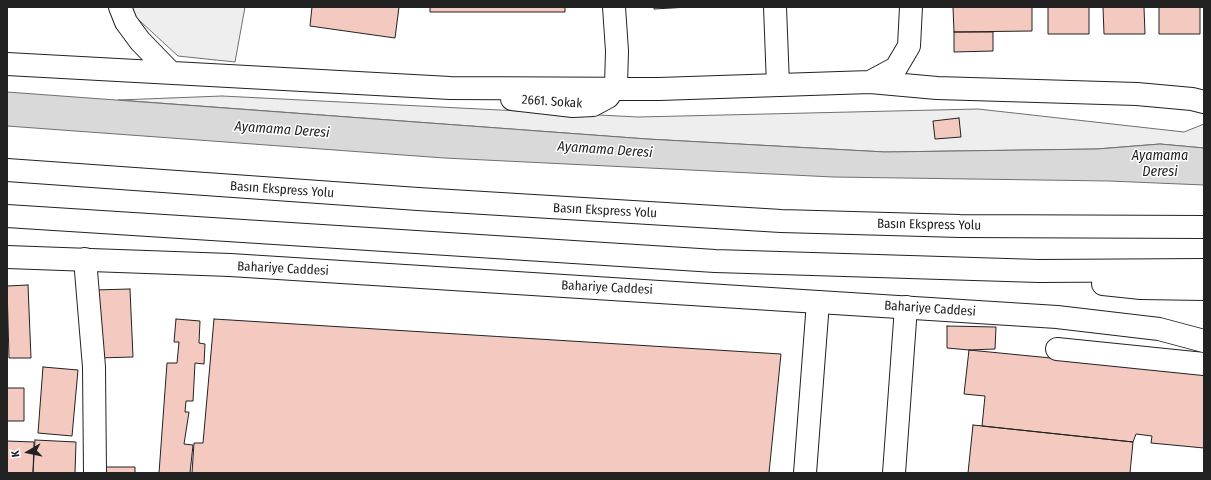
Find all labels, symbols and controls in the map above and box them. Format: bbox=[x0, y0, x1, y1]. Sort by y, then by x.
street label: 2661. Sokak bbox=[521, 92, 583, 112]
water label: Ayamama Deresi bbox=[234, 118, 330, 142]
water label: Ayamama Deresi bbox=[557, 138, 653, 162]
water label: Ayamama Deresi bbox=[1132, 148, 1188, 180]
street label: Basın Ekspress Yolu bbox=[230, 179, 334, 201]
street label: Basın Ekspress Yolu bbox=[553, 200, 657, 222]
street label: Basın Ekspress Yolu bbox=[877, 216, 981, 234]
street label: Bahariye Caddesi bbox=[237, 259, 329, 279]
street label: Bahariye Caddesi bbox=[561, 278, 653, 298]
street label: Bahariye Caddesi bbox=[884, 298, 976, 320]
north arrow bbox=[8, 432, 48, 472]
text: K bbox=[9, 450, 23, 458]

